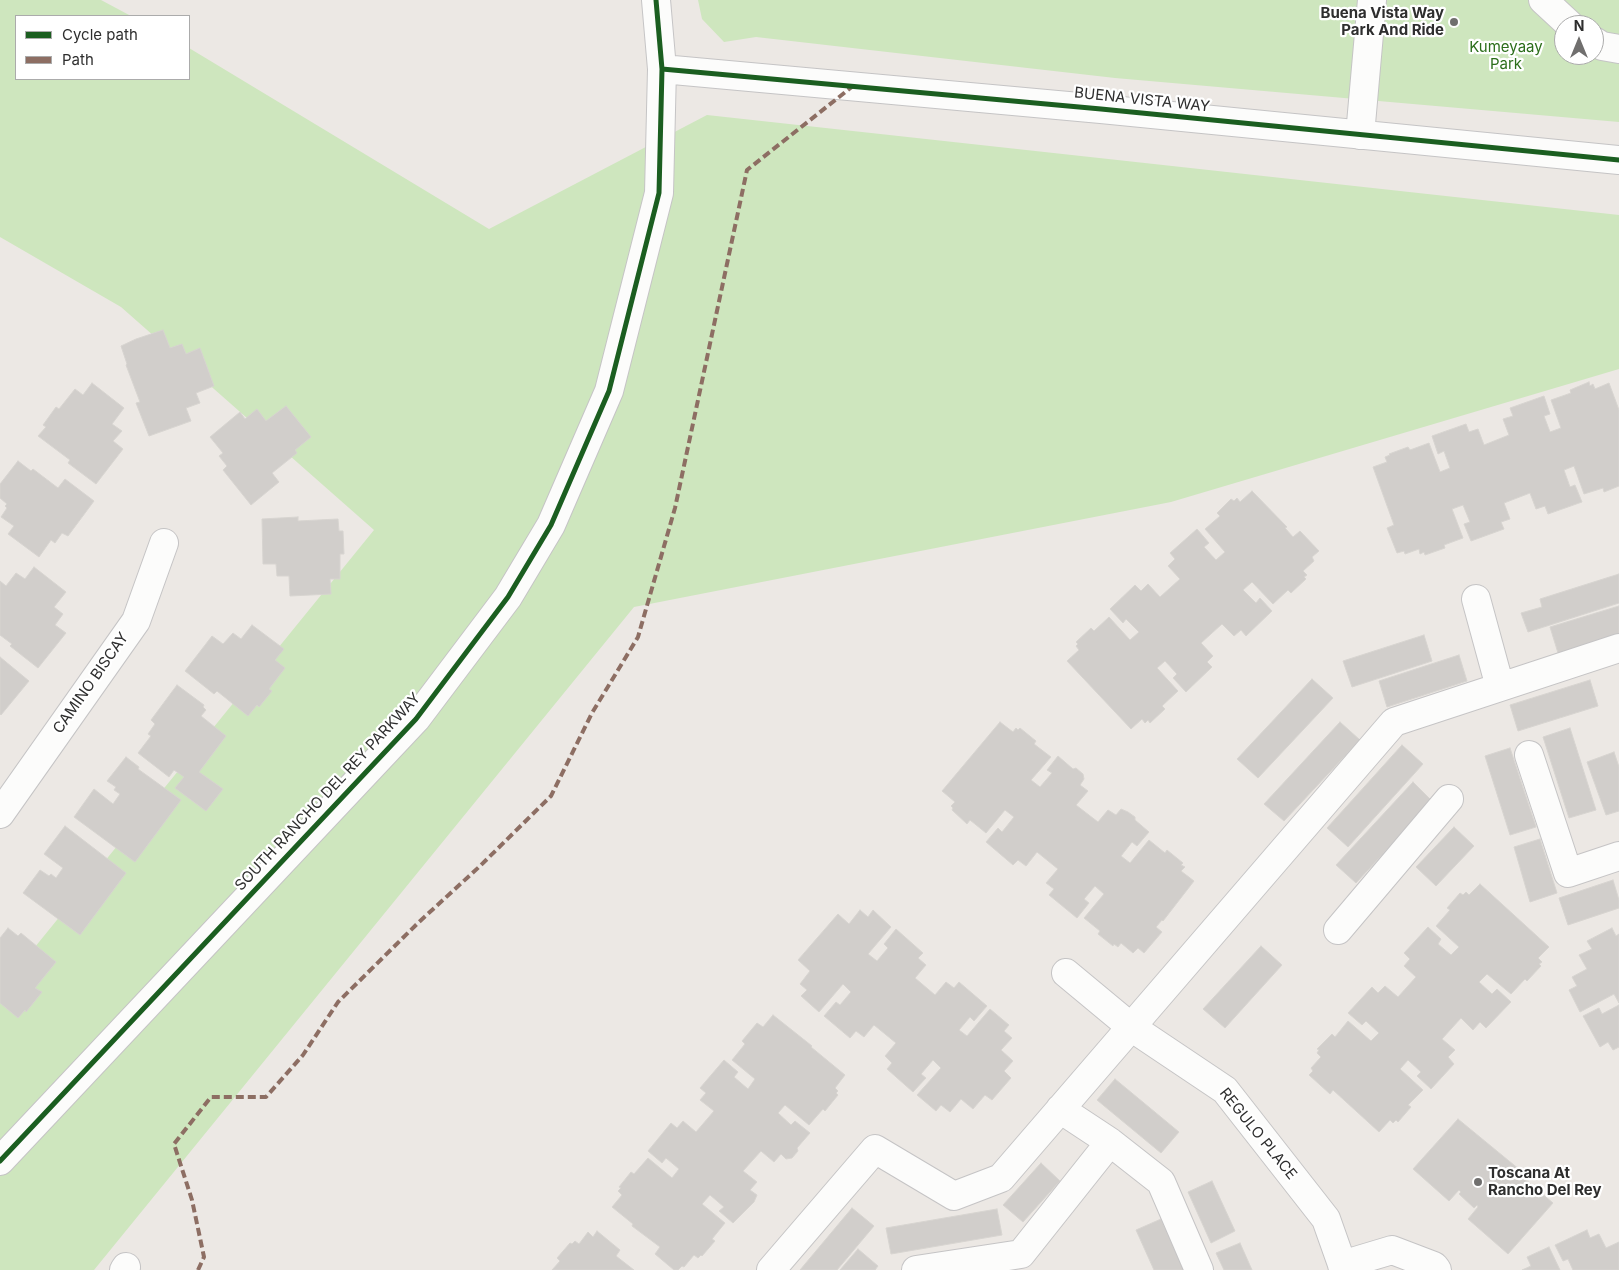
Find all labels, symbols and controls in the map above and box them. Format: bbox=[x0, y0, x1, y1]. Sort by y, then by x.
place label: Buena Vista Way Park And Ride bbox=[1321, 4, 1444, 39]
legend bbox=[15, 15, 190, 80]
north arrow bbox=[1554, 15, 1604, 65]
marker: Buena Vista Way Park And Ride bbox=[1448, 16, 1460, 28]
text: N bbox=[1574, 17, 1584, 34]
text: Cycle path bbox=[62, 25, 138, 44]
park label: Kumeyaay Park bbox=[1469, 38, 1543, 73]
text: Path bbox=[62, 50, 94, 69]
street label: BUENA VISTA WAY bbox=[1073, 84, 1211, 116]
street label: CAMINO BISCAY bbox=[49, 629, 133, 737]
street label: SOUTH RANCHO DEL REY PARKWAY bbox=[231, 689, 425, 895]
street label: REGULO PLACE bbox=[1216, 1085, 1300, 1183]
place label: Toscana At Rancho Del Rey bbox=[1488, 1164, 1601, 1199]
marker: Toscana At Rancho Del Rey bbox=[1472, 1176, 1484, 1188]

